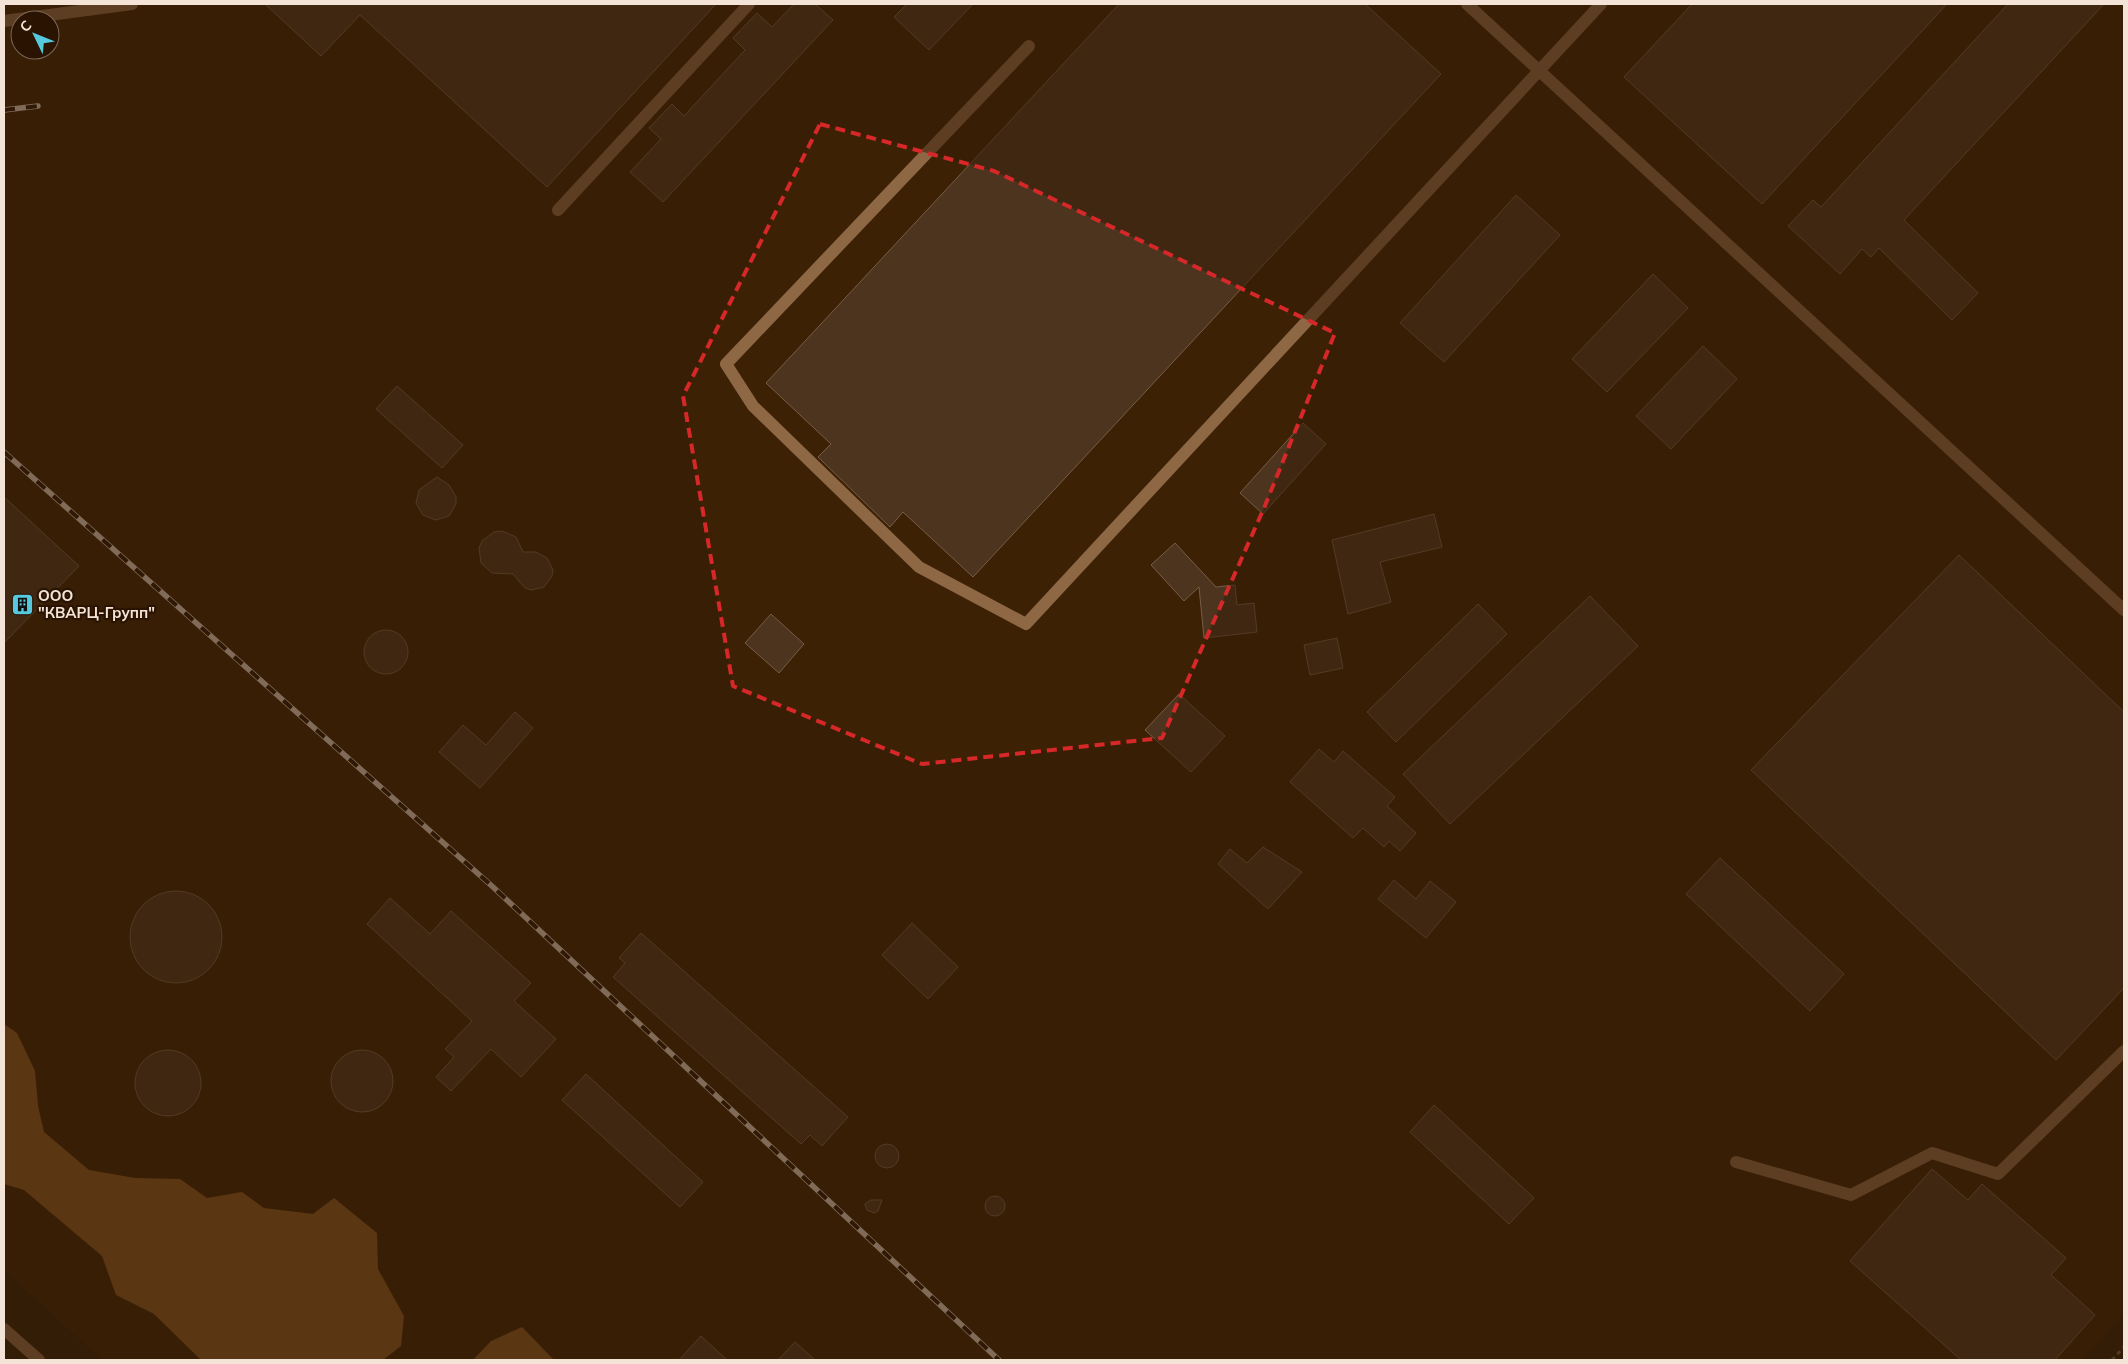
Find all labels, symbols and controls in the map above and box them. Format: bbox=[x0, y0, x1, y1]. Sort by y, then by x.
north arrow bbox=[10, 10, 60, 60]
text: С bbox=[16, 16, 35, 36]
place label: ООО "КВАРЦ-Групп" bbox=[38, 586, 155, 622]
building icon: ООО "КВАРЦ-Групп" bbox=[10, 593, 34, 617]

